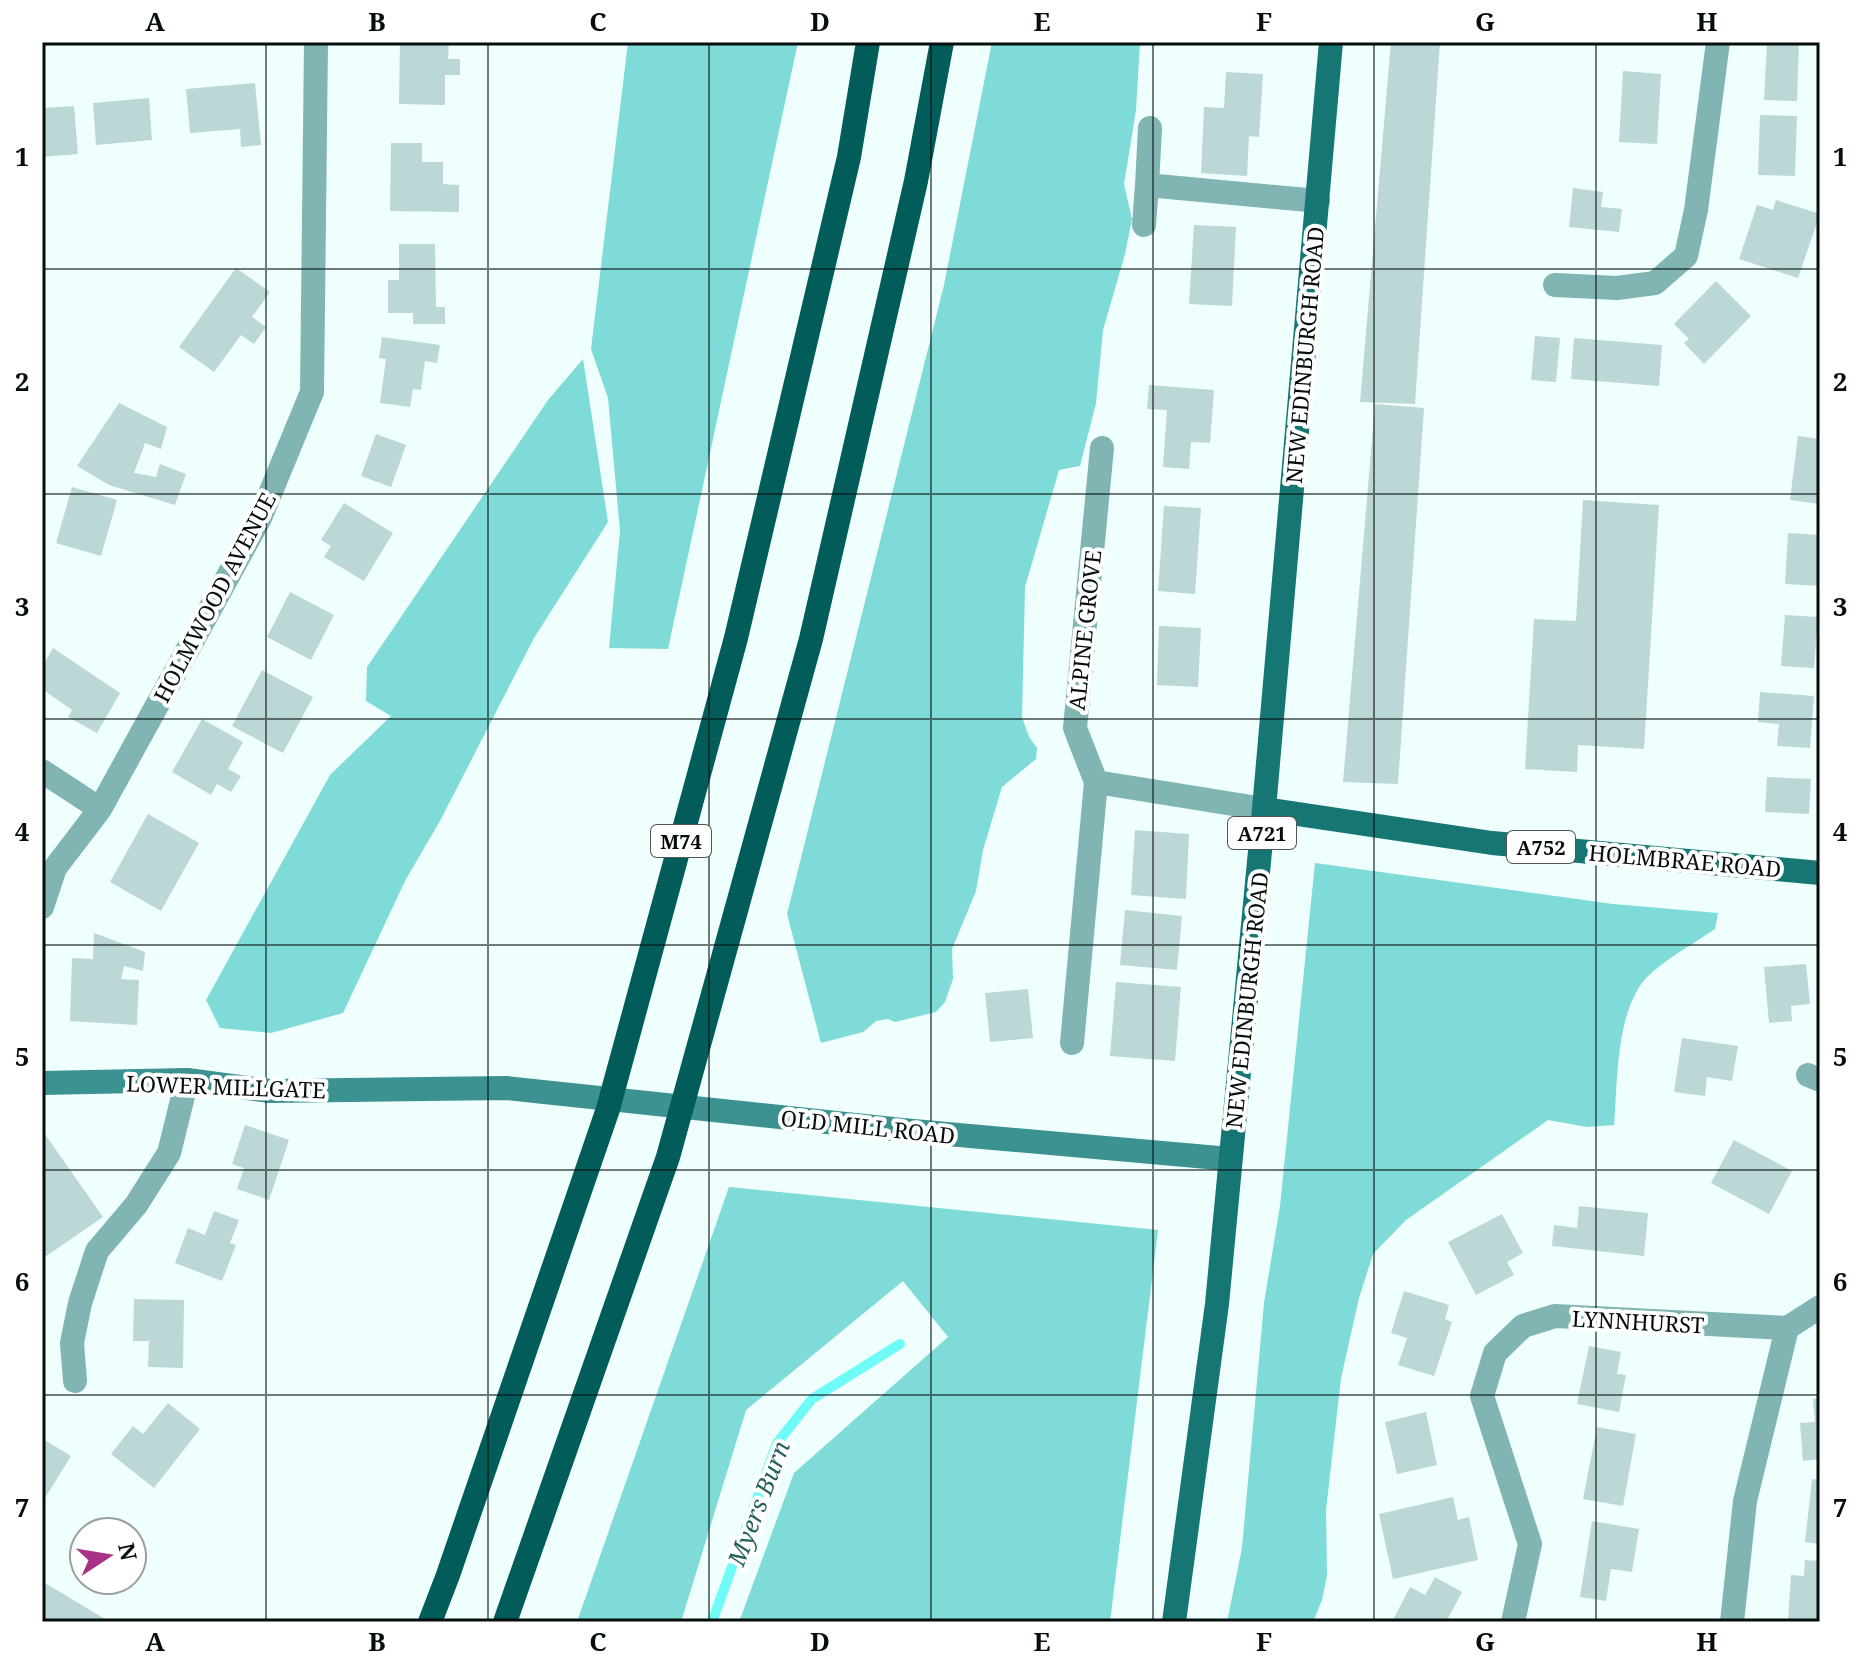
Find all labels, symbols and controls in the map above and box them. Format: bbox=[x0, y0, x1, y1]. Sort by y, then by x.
text: A bbox=[145, 3, 165, 39]
text: B bbox=[368, 3, 386, 39]
text: C bbox=[589, 3, 607, 39]
text: D bbox=[810, 3, 830, 39]
text: E bbox=[1034, 3, 1051, 39]
text: F bbox=[1256, 3, 1272, 39]
text: G bbox=[1475, 3, 1495, 39]
text: H bbox=[1696, 3, 1718, 39]
text: 1 bbox=[15, 138, 29, 174]
text: 1 bbox=[1833, 138, 1847, 174]
street label: NEW EDINBURGH ROAD bbox=[1278, 225, 1330, 485]
text: 2 bbox=[15, 363, 29, 399]
text: 2 bbox=[1833, 363, 1847, 399]
street label: HOLMWOOD AVENUE bbox=[146, 487, 282, 707]
street label: ALPINE GROVE bbox=[1061, 548, 1107, 712]
text: 3 bbox=[15, 588, 29, 624]
text: 3 bbox=[1833, 588, 1847, 624]
text: 4 bbox=[15, 813, 30, 849]
text: 4 bbox=[1833, 813, 1848, 849]
road number: A721 bbox=[1228, 817, 1296, 849]
road number: M74 bbox=[651, 825, 711, 857]
road number: A752 bbox=[1507, 831, 1575, 863]
street label: HOLMBRAE ROAD bbox=[1587, 837, 1783, 883]
street label: NEW EDINBURGH ROAD bbox=[1218, 870, 1274, 1130]
text: 5 bbox=[15, 1038, 29, 1074]
text: 5 bbox=[1833, 1038, 1847, 1074]
street label: LOWER MILLGATE bbox=[126, 1068, 326, 1104]
street label: OLD MILL ROAD bbox=[779, 1102, 957, 1150]
text: 6 bbox=[15, 1263, 29, 1299]
text: 6 bbox=[1833, 1263, 1847, 1299]
street label: LYNNHURST bbox=[1571, 1303, 1705, 1339]
water label: Myers Burn bbox=[719, 1436, 797, 1571]
text: 7 bbox=[15, 1489, 29, 1525]
text: 7 bbox=[1833, 1489, 1847, 1525]
north arrow bbox=[68, 1516, 148, 1596]
text: N bbox=[112, 1540, 145, 1563]
text: A bbox=[145, 1623, 165, 1659]
text: B bbox=[368, 1623, 386, 1659]
text: C bbox=[589, 1623, 607, 1659]
text: D bbox=[810, 1623, 830, 1659]
text: E bbox=[1034, 1623, 1051, 1659]
text: F bbox=[1256, 1623, 1272, 1659]
text: G bbox=[1475, 1623, 1495, 1659]
text: H bbox=[1696, 1623, 1718, 1659]

